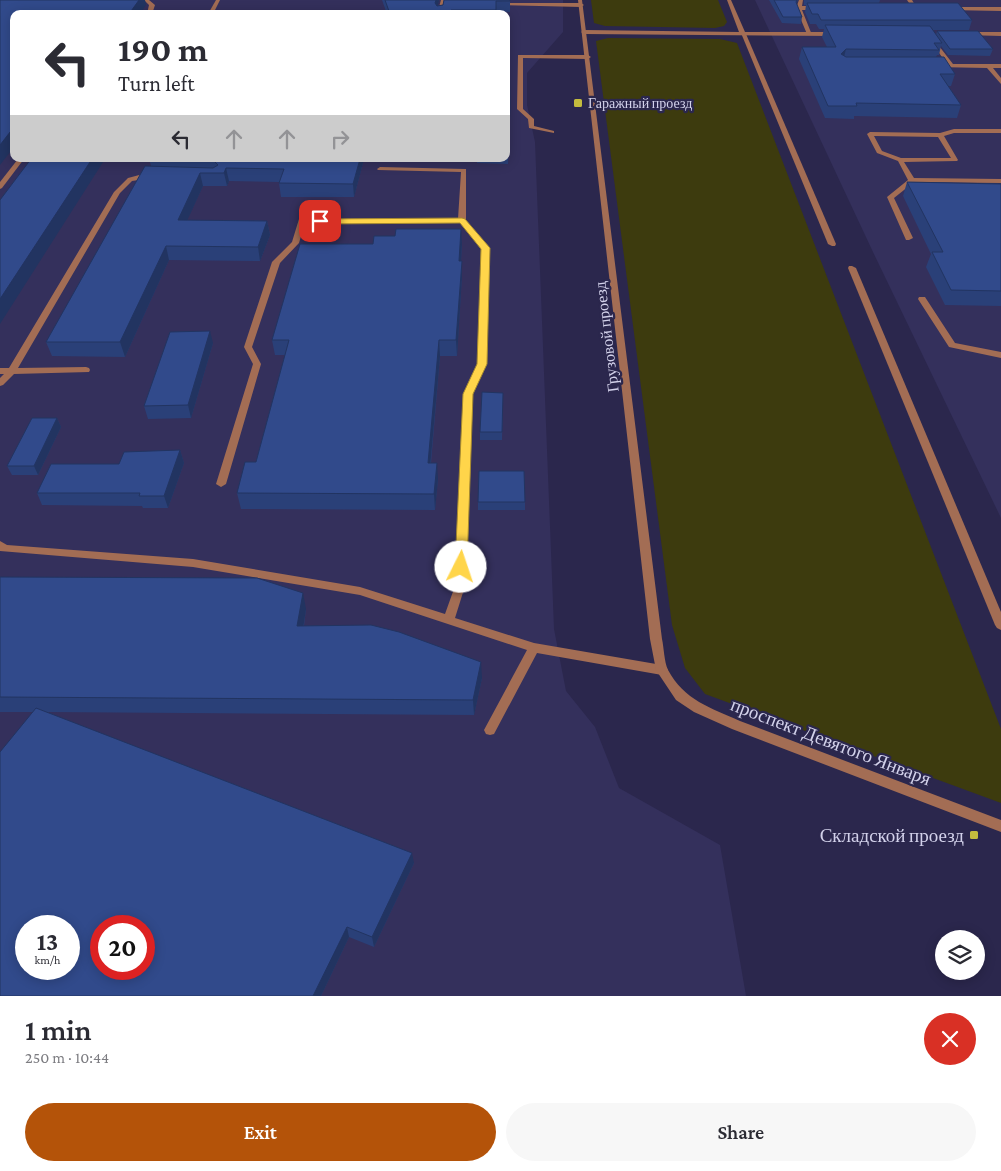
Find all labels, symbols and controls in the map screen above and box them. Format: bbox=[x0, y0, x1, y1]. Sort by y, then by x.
icon: left bbox=[35, 30, 100, 95]
text: 190 m bbox=[118, 30, 208, 69]
text: Turn left bbox=[118, 71, 195, 96]
place label: Гаражный проезд bbox=[588, 95, 692, 111]
marker: Гаражный проезд bbox=[572, 97, 584, 109]
icon: left bbox=[167, 125, 195, 153]
icon: ahead bbox=[220, 125, 248, 153]
icon: ahead bbox=[273, 125, 301, 153]
icon: right bbox=[326, 125, 354, 153]
pin bbox=[299, 200, 341, 242]
icon: arrive bbox=[306, 207, 334, 235]
street label: Грузовой проезд bbox=[591, 280, 623, 393]
position arrow bbox=[434, 540, 486, 592]
street label: проспект Девятого Января bbox=[728, 694, 934, 789]
place label: Складской проезд bbox=[820, 825, 964, 846]
marker: Складской проезд bbox=[968, 829, 980, 841]
speed limit sign: 20 bbox=[90, 915, 155, 980]
text: 13 bbox=[37, 928, 58, 955]
map controls bbox=[935, 930, 985, 980]
button: layers bbox=[935, 930, 985, 980]
text: km/h bbox=[35, 953, 60, 967]
text: 1 min bbox=[25, 1013, 92, 1046]
button: close bbox=[924, 1013, 976, 1065]
text: 250 m · 10:44 bbox=[25, 1049, 109, 1066]
button: Exit bbox=[25, 1103, 496, 1161]
button: Share bbox=[506, 1103, 976, 1161]

